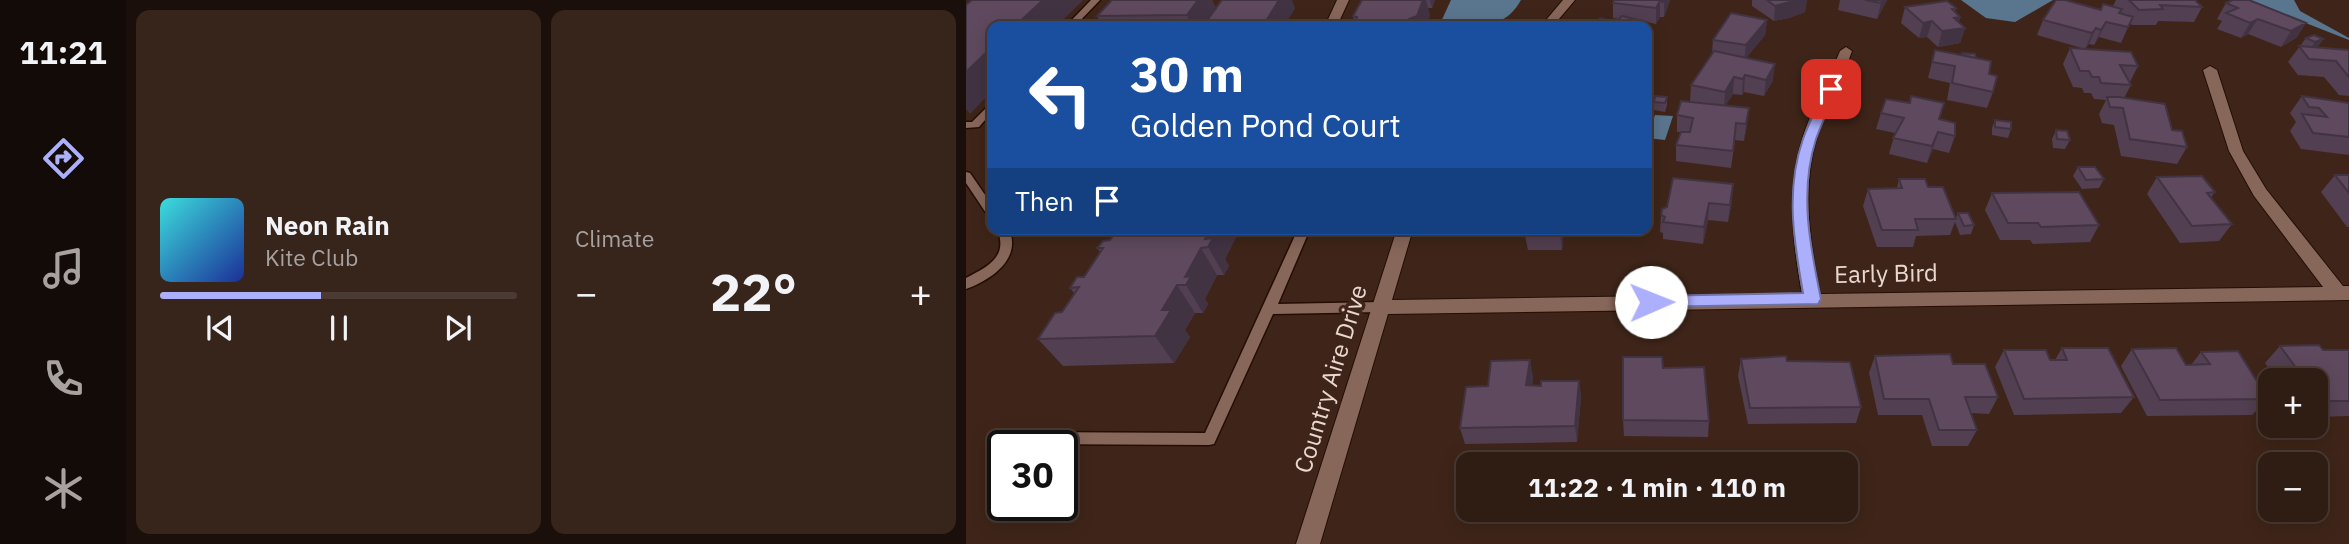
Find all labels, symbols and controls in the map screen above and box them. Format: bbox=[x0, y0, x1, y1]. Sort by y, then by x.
text: 11:21 bbox=[19, 31, 107, 73]
text: 30 m bbox=[1130, 42, 1244, 105]
icon: left bbox=[1015, 49, 1106, 140]
pin bbox=[1801, 59, 1861, 119]
icon: arrive bbox=[1812, 70, 1850, 108]
text: Golden Pond Court bbox=[1130, 104, 1401, 146]
icon: directions bbox=[39, 134, 88, 183]
icon: arrive bbox=[1088, 182, 1126, 220]
text: Then bbox=[1015, 184, 1074, 218]
text: Neon Rain bbox=[265, 208, 390, 242]
text: Climate bbox=[575, 223, 654, 253]
text: Kite Club bbox=[265, 242, 358, 272]
icon: music bbox=[39, 244, 88, 293]
street label: Early Bird bbox=[1834, 256, 1938, 290]
text: 22° bbox=[710, 258, 797, 325]
position arrow bbox=[1614, 265, 1688, 339]
text: − bbox=[575, 268, 598, 317]
text: + bbox=[909, 268, 932, 317]
street label: Country Aire Drive bbox=[1286, 281, 1374, 477]
icon: previous bbox=[201, 309, 239, 347]
icon: pause bbox=[320, 309, 358, 347]
icon: next bbox=[439, 309, 477, 347]
icon: phone bbox=[39, 354, 88, 403]
map controls bbox=[2258, 368, 2328, 522]
button: + bbox=[2258, 368, 2328, 438]
speed limit sign: 30 bbox=[987, 430, 1078, 521]
button: − bbox=[2258, 452, 2328, 522]
icon: climate bbox=[39, 464, 88, 513]
text: 11:22 · 1 min · 110 m bbox=[1528, 470, 1786, 504]

